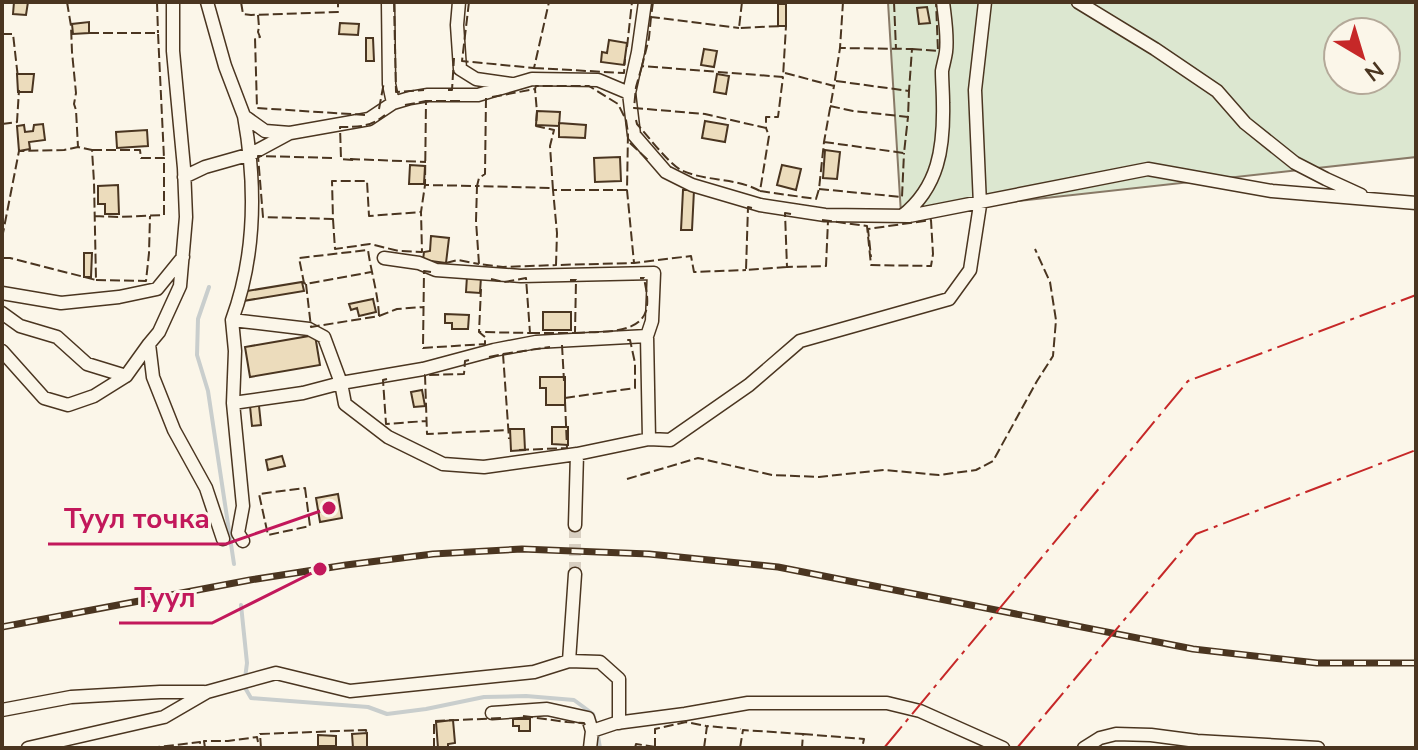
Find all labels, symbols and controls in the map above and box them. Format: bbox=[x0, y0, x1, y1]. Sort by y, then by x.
north arrow bbox=[1322, 16, 1402, 96]
text: N bbox=[1358, 54, 1389, 88]
callout: Туул точка bbox=[48, 492, 226, 544]
text: Туул точка bbox=[64, 500, 210, 538]
callout: Туул bbox=[119, 571, 212, 623]
text: Туул bbox=[134, 579, 196, 617]

